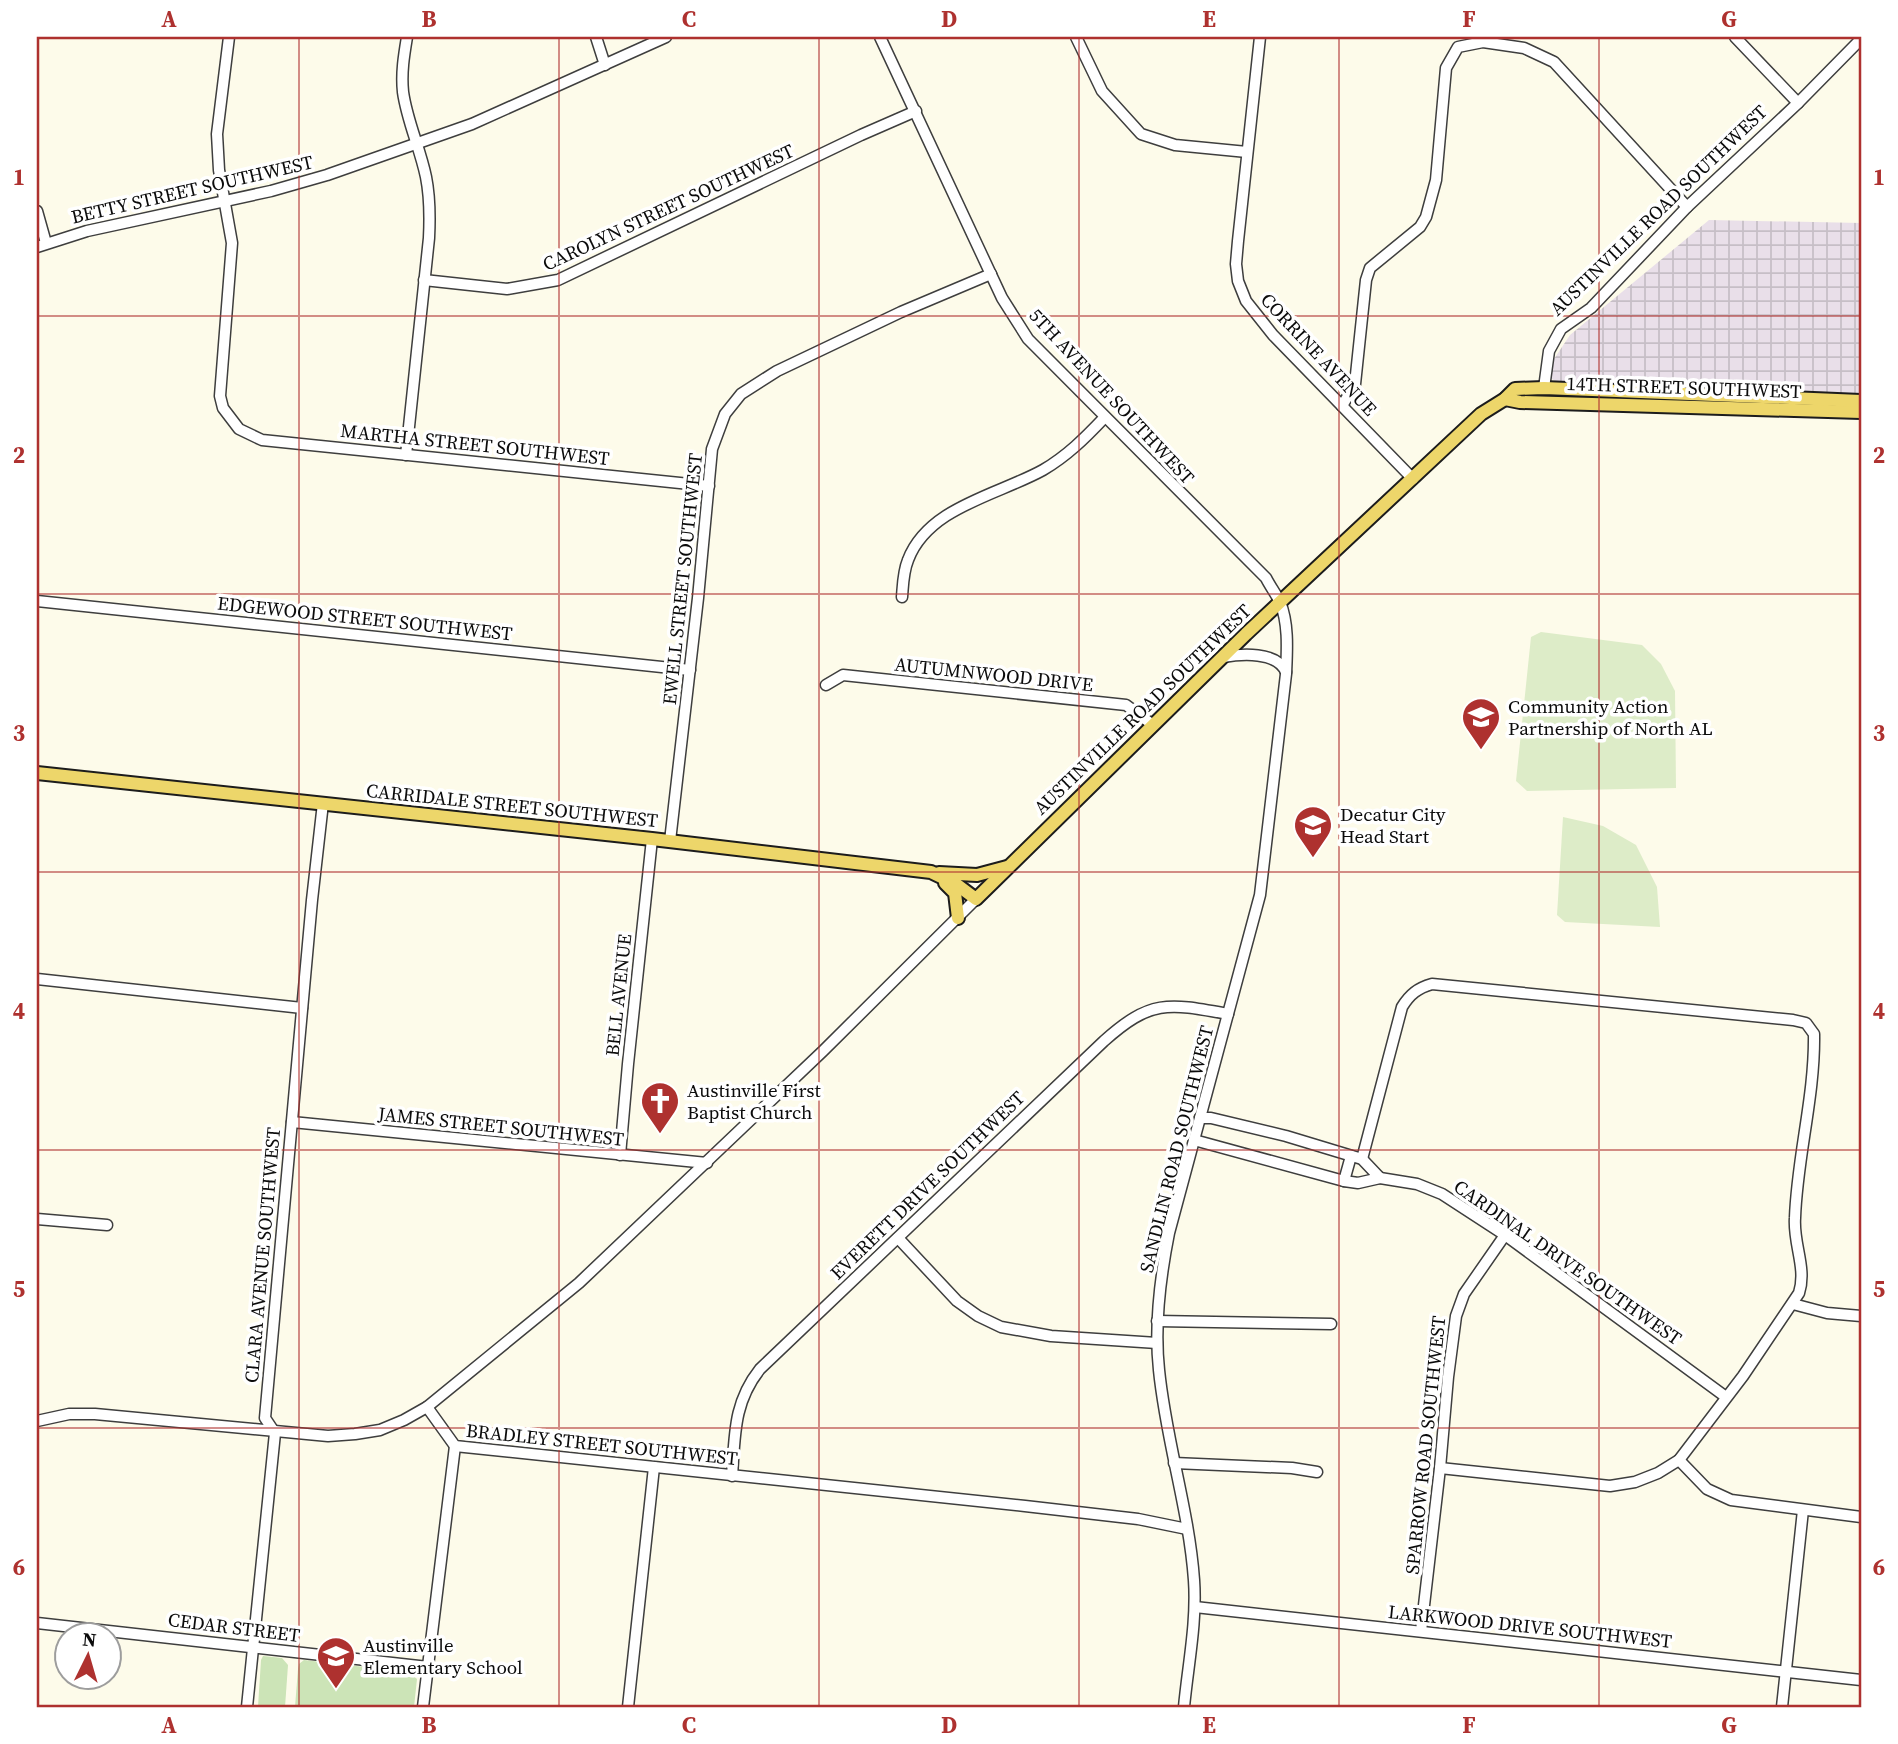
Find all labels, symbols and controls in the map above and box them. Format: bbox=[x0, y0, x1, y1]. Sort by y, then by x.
text: A bbox=[161, 3, 177, 35]
text: B bbox=[422, 3, 437, 35]
text: C bbox=[682, 3, 696, 35]
text: D bbox=[941, 3, 957, 35]
text: E bbox=[1202, 3, 1216, 35]
text: F bbox=[1462, 3, 1476, 35]
text: G bbox=[1721, 3, 1737, 35]
street label: AUSTINVILLE ROAD SOUTHWEST bbox=[1544, 99, 1773, 321]
street label: CAROLYN STREET SOUTHWEST bbox=[538, 137, 798, 277]
street label: BETTY STREET SOUTHWEST bbox=[69, 148, 316, 229]
text: 1 bbox=[13, 161, 25, 193]
text: 1 bbox=[1873, 161, 1885, 193]
street label: CORRINE AVENUE bbox=[1255, 287, 1383, 421]
street label: 5TH AVENUE SOUTHWEST bbox=[1023, 302, 1201, 490]
street label: 14TH STREET SOUTHWEST bbox=[1566, 370, 1803, 404]
street label: MARTHA STREET SOUTHWEST bbox=[339, 417, 611, 471]
text: 2 bbox=[13, 439, 25, 471]
text: 2 bbox=[1873, 439, 1885, 471]
street label: EWELL STREET SOUTHWEST bbox=[656, 451, 708, 706]
street label: EDGEWOOD STREET SOUTHWEST bbox=[216, 590, 514, 646]
street label: AUSTINVILLE ROAD SOUTHWEST bbox=[1028, 598, 1257, 820]
street label: AUTUMNWOOD DRIVE bbox=[893, 651, 1095, 697]
place label: Community Action Partnership of North AL bbox=[1508, 693, 1713, 741]
school or university icon: Community Action Partnership of North AL bbox=[1460, 696, 1502, 751]
text: 3 bbox=[13, 717, 25, 749]
text: 3 bbox=[1873, 717, 1885, 749]
street label: CARRIDALE STREET SOUTHWEST bbox=[365, 777, 660, 833]
place label: Decatur City Head Start bbox=[1340, 801, 1446, 849]
school or university icon: Decatur City Head Start bbox=[1292, 804, 1334, 859]
street label: BELL AVENUE bbox=[599, 933, 637, 1057]
text: 4 bbox=[13, 995, 25, 1027]
text: 4 bbox=[1873, 995, 1885, 1027]
street label: SANDLIN ROAD SOUTHWEST bbox=[1133, 1022, 1219, 1275]
place label: Austinville First Baptist Church bbox=[687, 1077, 822, 1125]
church icon: Austinville First Baptist Church bbox=[639, 1080, 681, 1135]
street label: EVERETT DRIVE SOUTHWEST bbox=[824, 1085, 1030, 1285]
street label: JAMES STREET SOUTHWEST bbox=[376, 1100, 626, 1152]
street label: CLARA AVENUE SOUTHWEST bbox=[238, 1126, 286, 1384]
street label: CARDINAL DRIVE SOUTHWEST bbox=[1449, 1173, 1688, 1351]
text: 5 bbox=[13, 1273, 25, 1305]
text: 5 bbox=[1873, 1273, 1885, 1305]
street label: SPARROW ROAD SOUTHWEST bbox=[1398, 1314, 1452, 1576]
street label: BRADLEY STREET SOUTHWEST bbox=[465, 1417, 740, 1471]
text: 6 bbox=[13, 1551, 25, 1583]
text: 6 bbox=[1873, 1551, 1885, 1583]
street label: LARKWOOD DRIVE SOUTHWEST bbox=[1387, 1598, 1674, 1654]
street label: CEDAR STREET bbox=[167, 1606, 302, 1648]
north arrow bbox=[52, 1622, 122, 1692]
text: N bbox=[81, 1626, 98, 1653]
place label: Austinville Elementary School bbox=[363, 1632, 523, 1680]
school or university icon: Austinville Elementary School bbox=[315, 1635, 357, 1690]
text: A bbox=[161, 1709, 177, 1741]
text: B bbox=[422, 1709, 437, 1741]
text: C bbox=[682, 1709, 696, 1741]
text: D bbox=[941, 1709, 957, 1741]
text: E bbox=[1202, 1709, 1216, 1741]
text: F bbox=[1462, 1709, 1476, 1741]
text: G bbox=[1721, 1709, 1737, 1741]

